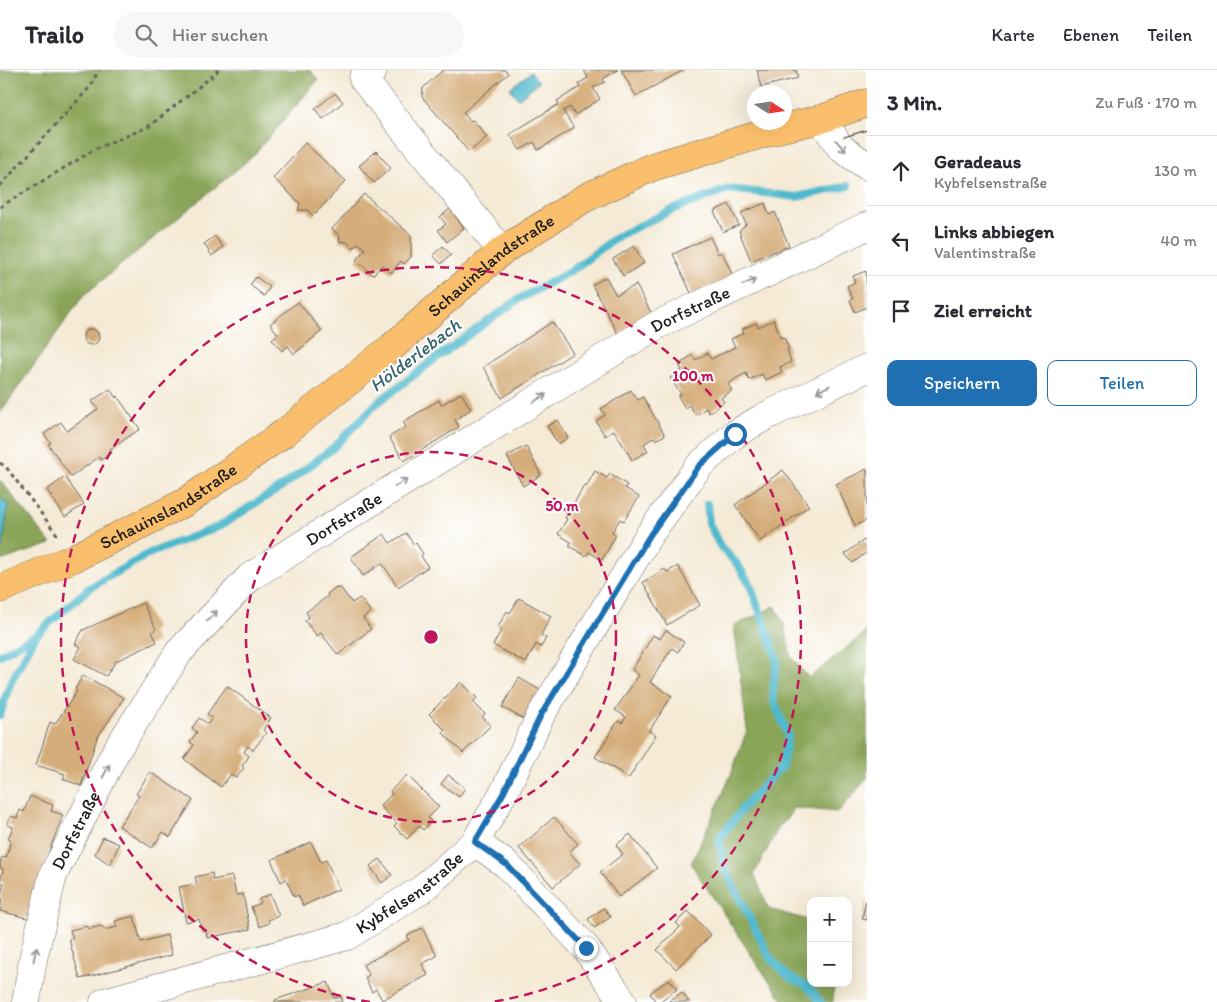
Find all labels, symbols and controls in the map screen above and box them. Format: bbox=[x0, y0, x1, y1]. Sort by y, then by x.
search box bbox=[114, 12, 464, 57]
text: Trailo bbox=[25, 20, 84, 49]
icon: search bbox=[132, 21, 160, 49]
text: Hier suchen bbox=[172, 23, 268, 46]
text: Karte bbox=[992, 24, 1035, 46]
text: Ebenen bbox=[1063, 24, 1119, 46]
text: Teilen bbox=[1147, 24, 1192, 46]
north arrow bbox=[747, 85, 792, 130]
text: 3 Min. bbox=[887, 90, 942, 115]
text: Zu Fuß · 170 m bbox=[1095, 93, 1197, 112]
one-way arrow bbox=[835, 139, 846, 152]
text: Geradeaus bbox=[934, 150, 1021, 173]
icon: ahead bbox=[887, 157, 915, 185]
text: 130 m bbox=[1154, 161, 1197, 180]
text: Kybfelsenstraße bbox=[934, 173, 1047, 192]
street label: Schauinslandstraße bbox=[423, 209, 559, 322]
text: Links abbiegen bbox=[934, 220, 1054, 243]
icon: left bbox=[887, 227, 915, 255]
text: 40 m bbox=[1160, 231, 1197, 250]
text: Valentinstraße bbox=[934, 243, 1036, 262]
one-way arrow bbox=[741, 276, 756, 286]
street label: Dorfstraße bbox=[646, 281, 733, 338]
icon: arrive bbox=[887, 297, 915, 325]
text: Ziel erreicht bbox=[934, 299, 1032, 322]
water label: Hölderlebach bbox=[365, 313, 466, 397]
button: Speichern bbox=[887, 360, 1037, 406]
button: Teilen bbox=[1047, 360, 1197, 406]
text: 100 m bbox=[672, 367, 714, 385]
one-way arrow bbox=[816, 385, 831, 394]
one-way arrow bbox=[532, 392, 546, 402]
route start bbox=[724, 423, 747, 446]
street label: Schauinslandstraße bbox=[96, 458, 241, 554]
one-way arrow bbox=[394, 478, 408, 488]
street label: Dorfstraße bbox=[302, 487, 386, 551]
text: 50 m bbox=[545, 497, 579, 515]
one-way arrow bbox=[206, 610, 218, 623]
centre of rings bbox=[422, 628, 440, 646]
one-way arrow bbox=[101, 764, 111, 779]
street label: Dorfstraße bbox=[47, 787, 105, 873]
street label: Kybfelsenstraße bbox=[352, 847, 468, 939]
map controls bbox=[807, 897, 852, 987]
button: + bbox=[807, 897, 852, 942]
route end bbox=[575, 937, 598, 960]
button: − bbox=[807, 942, 852, 987]
one-way arrow bbox=[30, 947, 40, 963]

